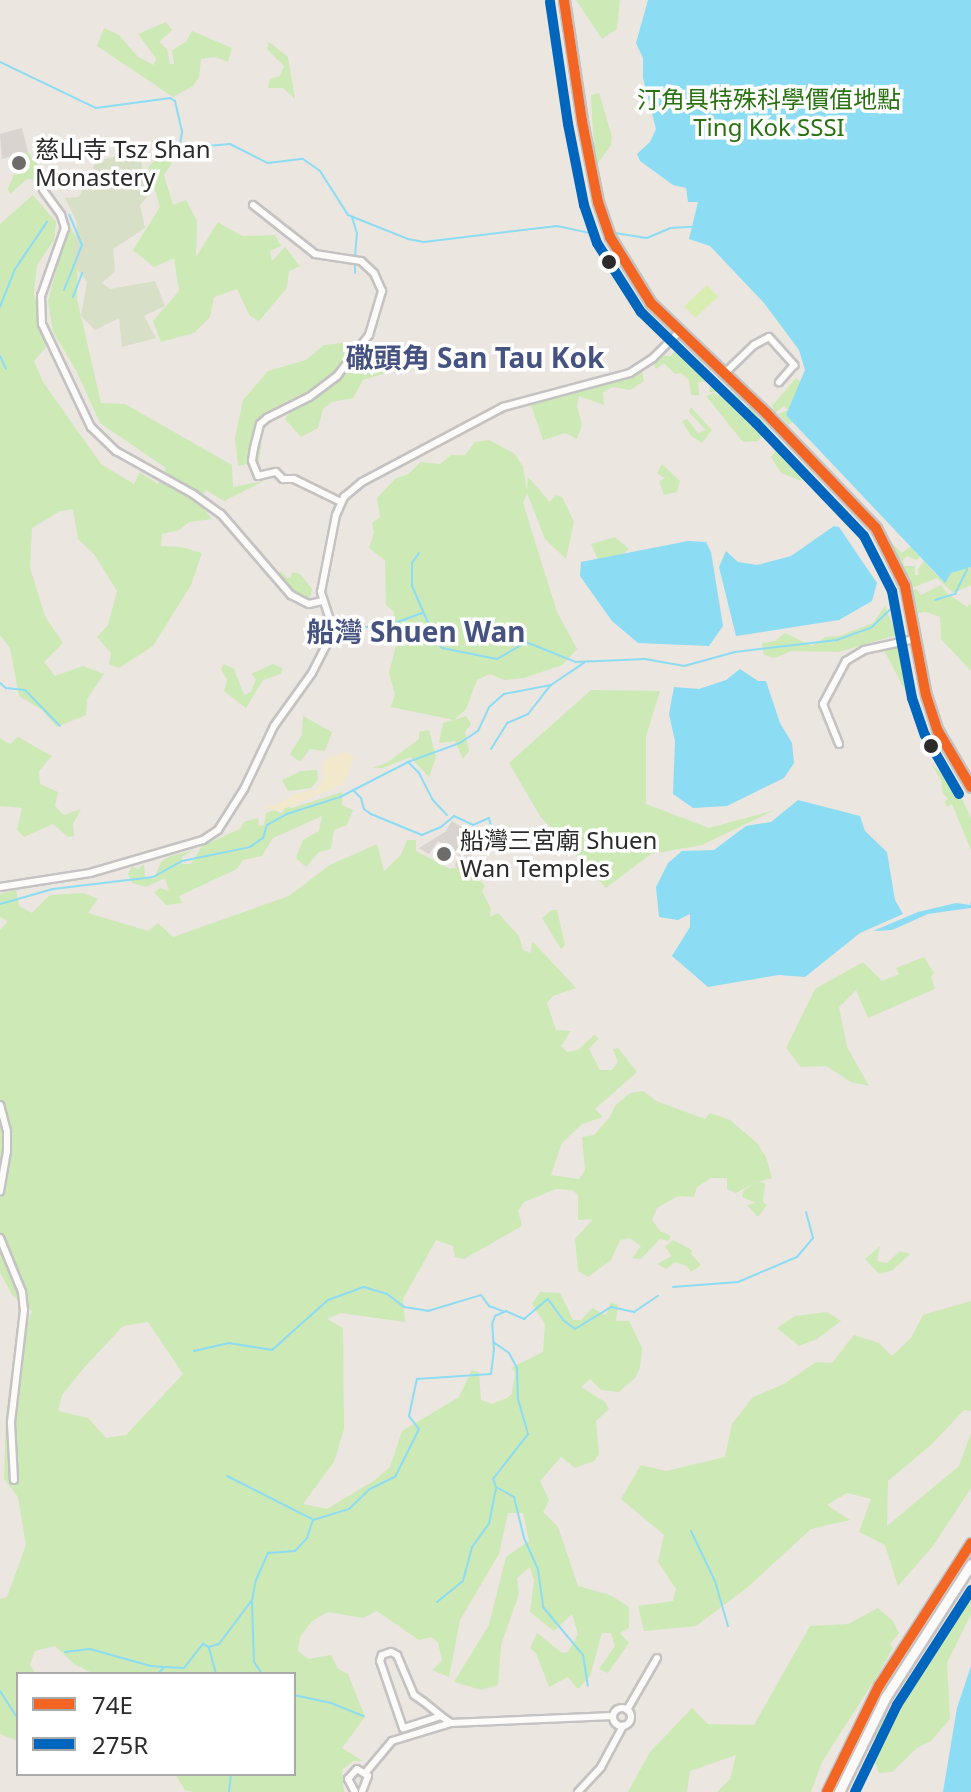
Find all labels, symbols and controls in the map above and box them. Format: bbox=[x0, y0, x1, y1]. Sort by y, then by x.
park label: 汀角具特殊科學價值地點 Ting Kok SSSI bbox=[637, 85, 901, 141]
place label: 慈山寺 Tsz Shan Monastery bbox=[35, 135, 210, 191]
marker: 慈山寺 Tsz Shan Monastery bbox=[10, 154, 28, 172]
unlabelled marker bbox=[601, 254, 617, 270]
district label: 䃟頭角 San Tau Kok bbox=[346, 340, 604, 374]
district label: 船灣 Shuen Wan bbox=[307, 614, 525, 648]
unlabelled marker bbox=[923, 738, 939, 754]
place label: 船灣三宮廟 Shuen Wan Temples bbox=[460, 826, 657, 882]
marker: 船灣三宮廟 Shuen Wan Temples bbox=[435, 845, 453, 863]
legend bbox=[16, 1672, 296, 1776]
text: 74E bbox=[92, 1688, 133, 1721]
text: 275R bbox=[92, 1728, 148, 1761]

